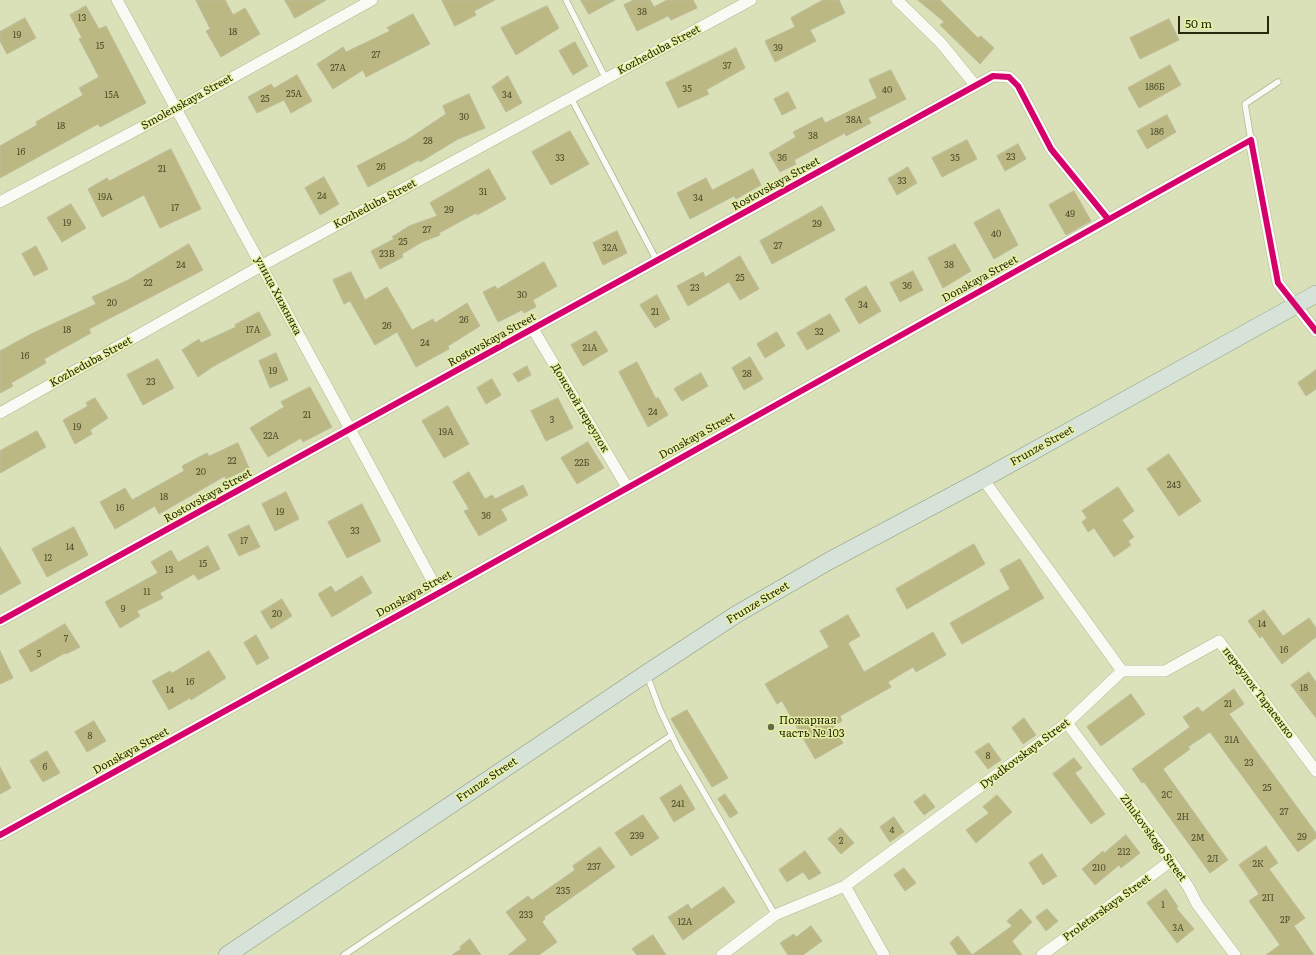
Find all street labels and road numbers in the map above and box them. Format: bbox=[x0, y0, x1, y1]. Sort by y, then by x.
street label: Kozheduba Street bbox=[615, 22, 703, 78]
street label: Smolenskaya Street bbox=[139, 71, 235, 133]
street label: Rostovskaya Street bbox=[730, 154, 822, 214]
street label: Kozheduba Street bbox=[331, 176, 419, 232]
street label: Donskaya Street bbox=[940, 253, 1020, 305]
street label: улица Хижняка bbox=[252, 254, 304, 338]
street label: Rostovskaya Street bbox=[446, 310, 538, 370]
street label: Kozheduba Street bbox=[47, 334, 135, 390]
street label: Донской переулок bbox=[548, 361, 612, 455]
street label: Donskaya Street bbox=[657, 410, 737, 462]
street label: Frunze Street bbox=[1008, 423, 1076, 469]
street label: Rostovskaya Street bbox=[162, 466, 254, 526]
street label: Donskaya Street bbox=[374, 568, 454, 620]
street label: Frunze Street bbox=[724, 579, 792, 627]
street label: переулок Тарасенко bbox=[1219, 645, 1297, 741]
street label: Dyadkovskaya Street bbox=[978, 716, 1072, 792]
street label: Donskaya Street bbox=[91, 725, 171, 777]
street label: Frunze Street bbox=[454, 755, 520, 805]
street label: Zhukovskogo Street bbox=[1117, 792, 1189, 884]
street label: Proletarskaya Street bbox=[1061, 872, 1153, 944]

